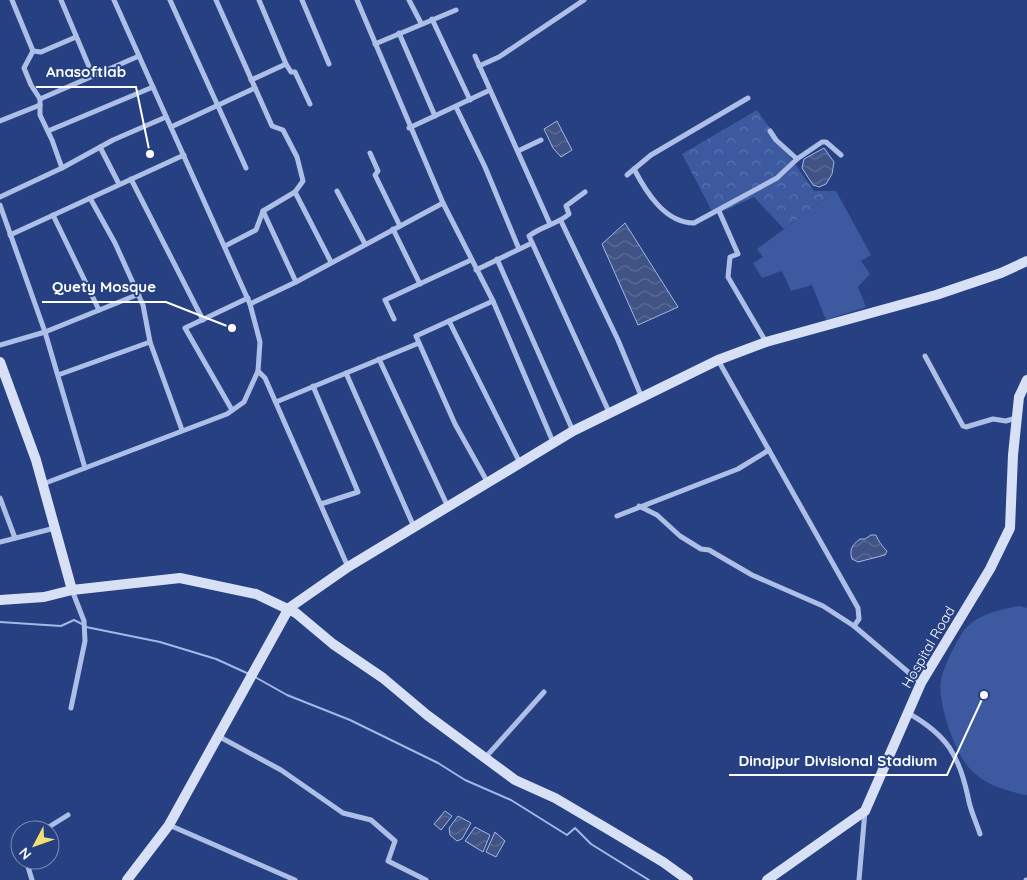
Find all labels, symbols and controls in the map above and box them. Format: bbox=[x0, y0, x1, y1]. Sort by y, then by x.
callout: Anasoftlab bbox=[36, 57, 136, 87]
text: Anasoftlab bbox=[46, 62, 126, 81]
callout: Quety Mosque bbox=[42, 272, 166, 302]
text: Quety Mosque bbox=[52, 277, 156, 296]
street label: Hospital Road bbox=[897, 603, 959, 691]
callout: Dinajpur Divisional Stadium bbox=[729, 745, 947, 775]
text: Dinajpur Divisional Stadium bbox=[739, 751, 937, 770]
north arrow bbox=[10, 820, 60, 870]
text: N bbox=[15, 844, 35, 863]

